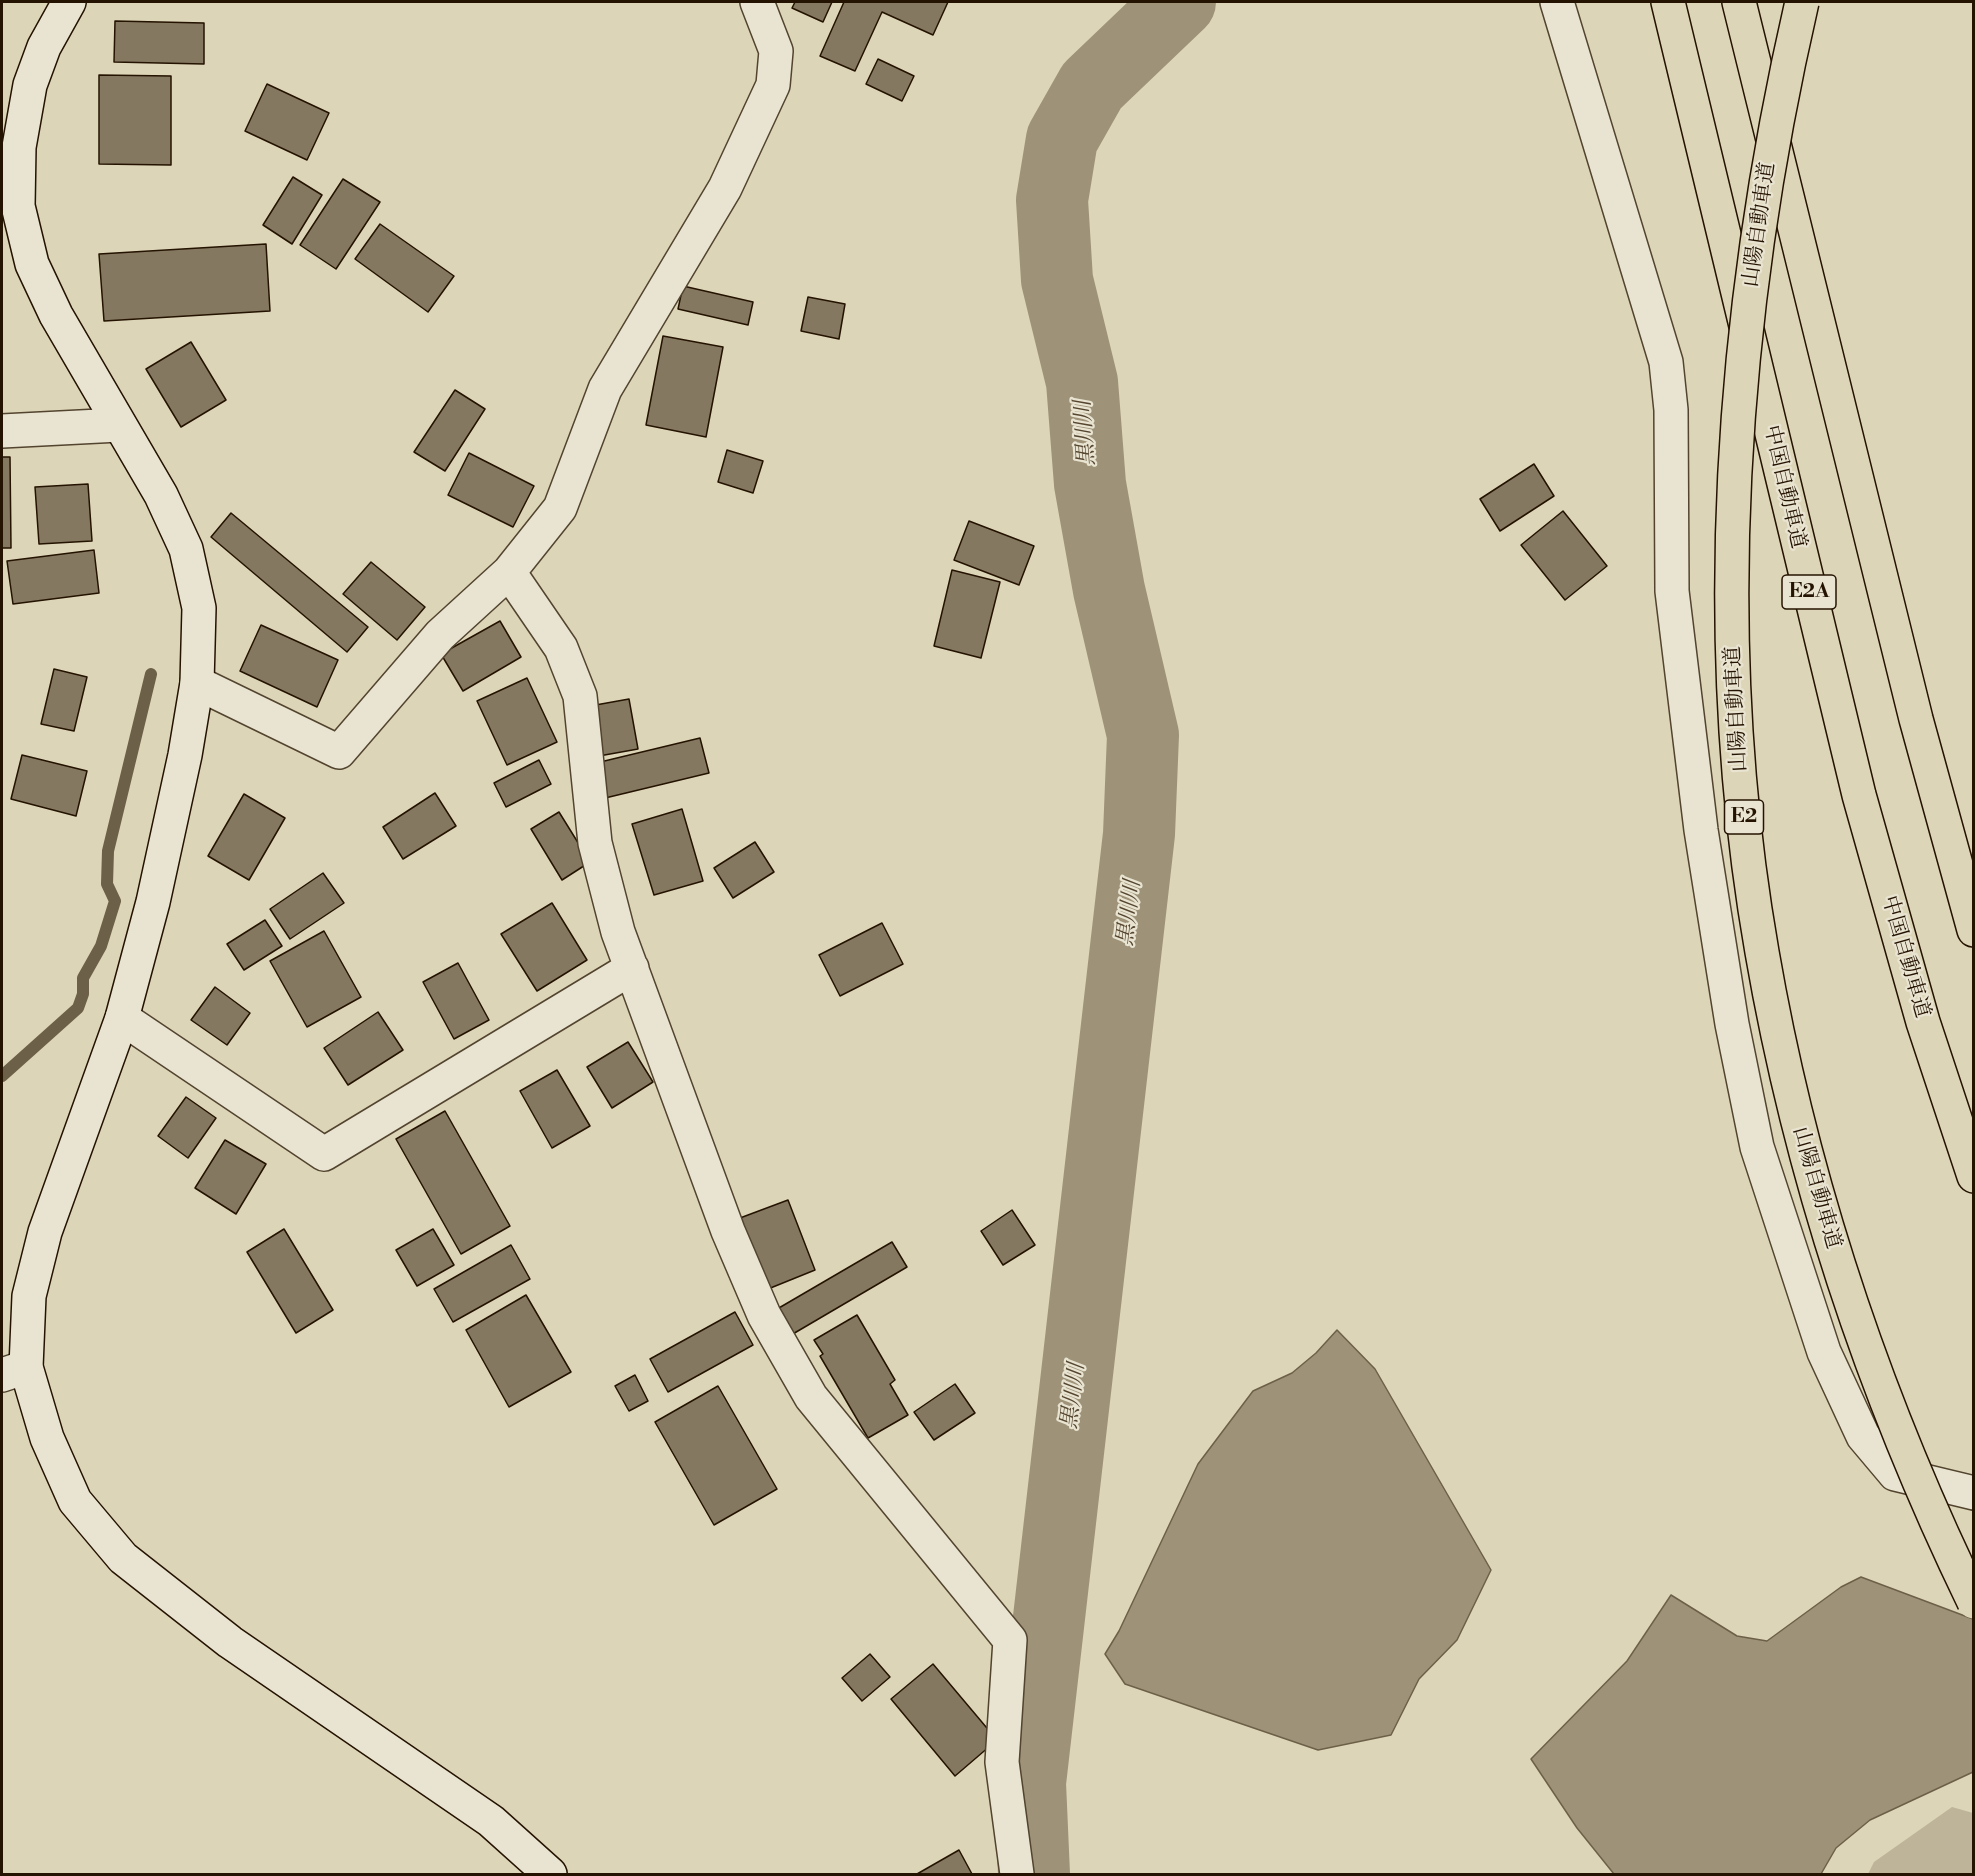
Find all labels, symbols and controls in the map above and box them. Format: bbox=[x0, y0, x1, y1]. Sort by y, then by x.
street label: 山陽自動車道 bbox=[1739, 161, 1781, 289]
water label: 黒川川 bbox=[1071, 399, 1101, 467]
street label: 中国自動車道 bbox=[1758, 423, 1810, 551]
road number: E2A bbox=[1782, 575, 1836, 609]
street label: 山陽自動車道 bbox=[1721, 645, 1753, 773]
road number: E2 bbox=[1724, 800, 1764, 834]
water label: 黒川川 bbox=[1113, 879, 1147, 947]
street label: 中国自動車道 bbox=[1876, 893, 1934, 1021]
street label: 山陽自動車道 bbox=[1787, 1124, 1845, 1252]
water label: 黒川川 bbox=[1057, 1362, 1091, 1430]

